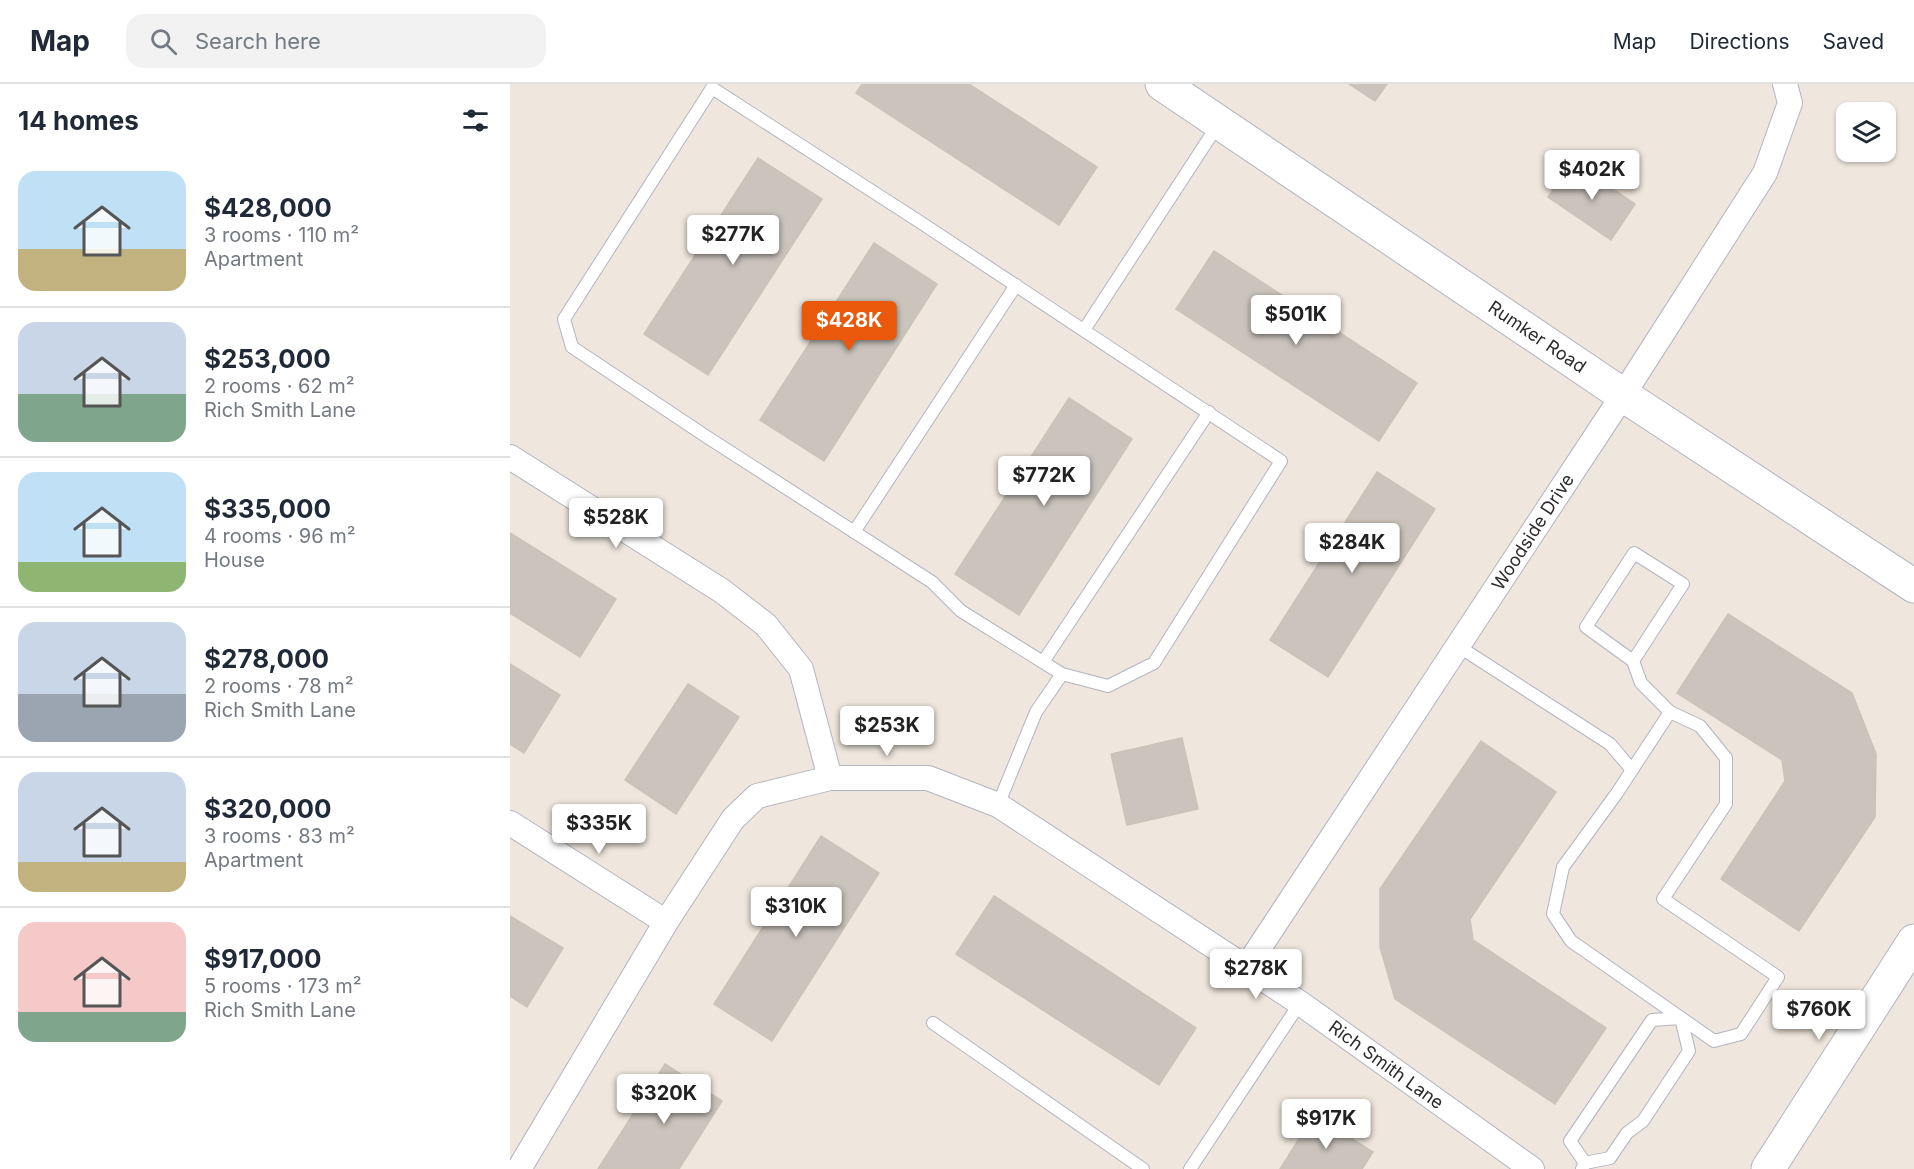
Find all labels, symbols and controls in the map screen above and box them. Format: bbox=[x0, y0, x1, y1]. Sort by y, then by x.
search box bbox=[126, 14, 546, 68]
text: Map bbox=[30, 24, 90, 58]
icon: search bbox=[147, 25, 180, 58]
text: Search here bbox=[195, 28, 321, 54]
text: Map bbox=[1613, 29, 1656, 54]
text: Directions bbox=[1689, 29, 1790, 54]
text: Saved bbox=[1823, 29, 1884, 54]
map controls bbox=[1836, 102, 1896, 162]
button: layers bbox=[1836, 102, 1896, 162]
icon: filters bbox=[459, 104, 492, 137]
text: 14 homes bbox=[18, 105, 139, 136]
pin: $402K bbox=[1550, 150, 1634, 201]
text: $402K bbox=[1558, 157, 1626, 181]
text: $428,000 bbox=[204, 192, 332, 223]
icon: home bbox=[66, 195, 138, 267]
pin: $277K bbox=[691, 215, 775, 266]
text: $277K bbox=[701, 222, 765, 246]
text: 3 rooms · 110 m² bbox=[204, 223, 359, 247]
text: Apartment bbox=[204, 247, 303, 271]
pin: $501K bbox=[1254, 295, 1338, 346]
street label: Rumker Road bbox=[1484, 296, 1590, 377]
pin: $428K bbox=[807, 301, 891, 352]
text: $501K bbox=[1265, 302, 1327, 326]
text: $428K bbox=[816, 308, 882, 332]
text: $253,000 bbox=[204, 343, 331, 374]
icon: home bbox=[66, 346, 138, 418]
text: 2 rooms · 62 m² bbox=[204, 374, 355, 398]
text: Rich Smith Lane bbox=[204, 398, 356, 422]
pin: $772K bbox=[1002, 456, 1086, 507]
text: $772K bbox=[1012, 463, 1076, 487]
street label: Woodside Drive bbox=[1487, 470, 1578, 594]
text: $335,000 bbox=[204, 493, 331, 524]
icon: home bbox=[66, 496, 138, 568]
pin: $528K bbox=[574, 498, 658, 549]
text: $528K bbox=[583, 505, 649, 529]
pin: $284K bbox=[1310, 523, 1394, 574]
text: 4 rooms · 96 m² bbox=[204, 524, 356, 548]
text: $284K bbox=[1319, 530, 1385, 554]
text: House bbox=[204, 548, 265, 572]
text: $278,000 bbox=[204, 643, 329, 674]
icon: home bbox=[66, 646, 138, 718]
text: 2 rooms · 78 m² bbox=[204, 674, 353, 698]
text: Rich Smith Lane bbox=[204, 698, 356, 722]
pin: $253K bbox=[845, 706, 929, 757]
text: $253K bbox=[854, 713, 920, 737]
text: $320,000 bbox=[204, 793, 331, 824]
icon: home bbox=[66, 796, 138, 868]
pin: $335K bbox=[557, 804, 641, 855]
text: $335K bbox=[566, 811, 632, 835]
text: 3 rooms · 83 m² bbox=[204, 824, 355, 848]
text: Apartment bbox=[204, 848, 303, 872]
pin: $310K bbox=[754, 887, 838, 938]
text: $310K bbox=[765, 894, 827, 918]
text: $917,000 bbox=[204, 943, 322, 974]
icon: home bbox=[66, 946, 138, 1018]
pin: $278K bbox=[1214, 949, 1298, 1000]
text: $278K bbox=[1224, 956, 1288, 980]
text: 5 rooms · 173 m² bbox=[204, 974, 362, 998]
pin: $760K bbox=[1777, 990, 1861, 1041]
text: $760K bbox=[1786, 997, 1852, 1021]
text: Rich Smith Lane bbox=[204, 998, 356, 1022]
street label: Rich Smith Lane bbox=[1325, 1016, 1448, 1113]
pin: $320K bbox=[622, 1074, 706, 1125]
text: $320K bbox=[631, 1081, 697, 1105]
pin: $917K bbox=[1284, 1099, 1368, 1150]
text: $917K bbox=[1296, 1106, 1356, 1130]

